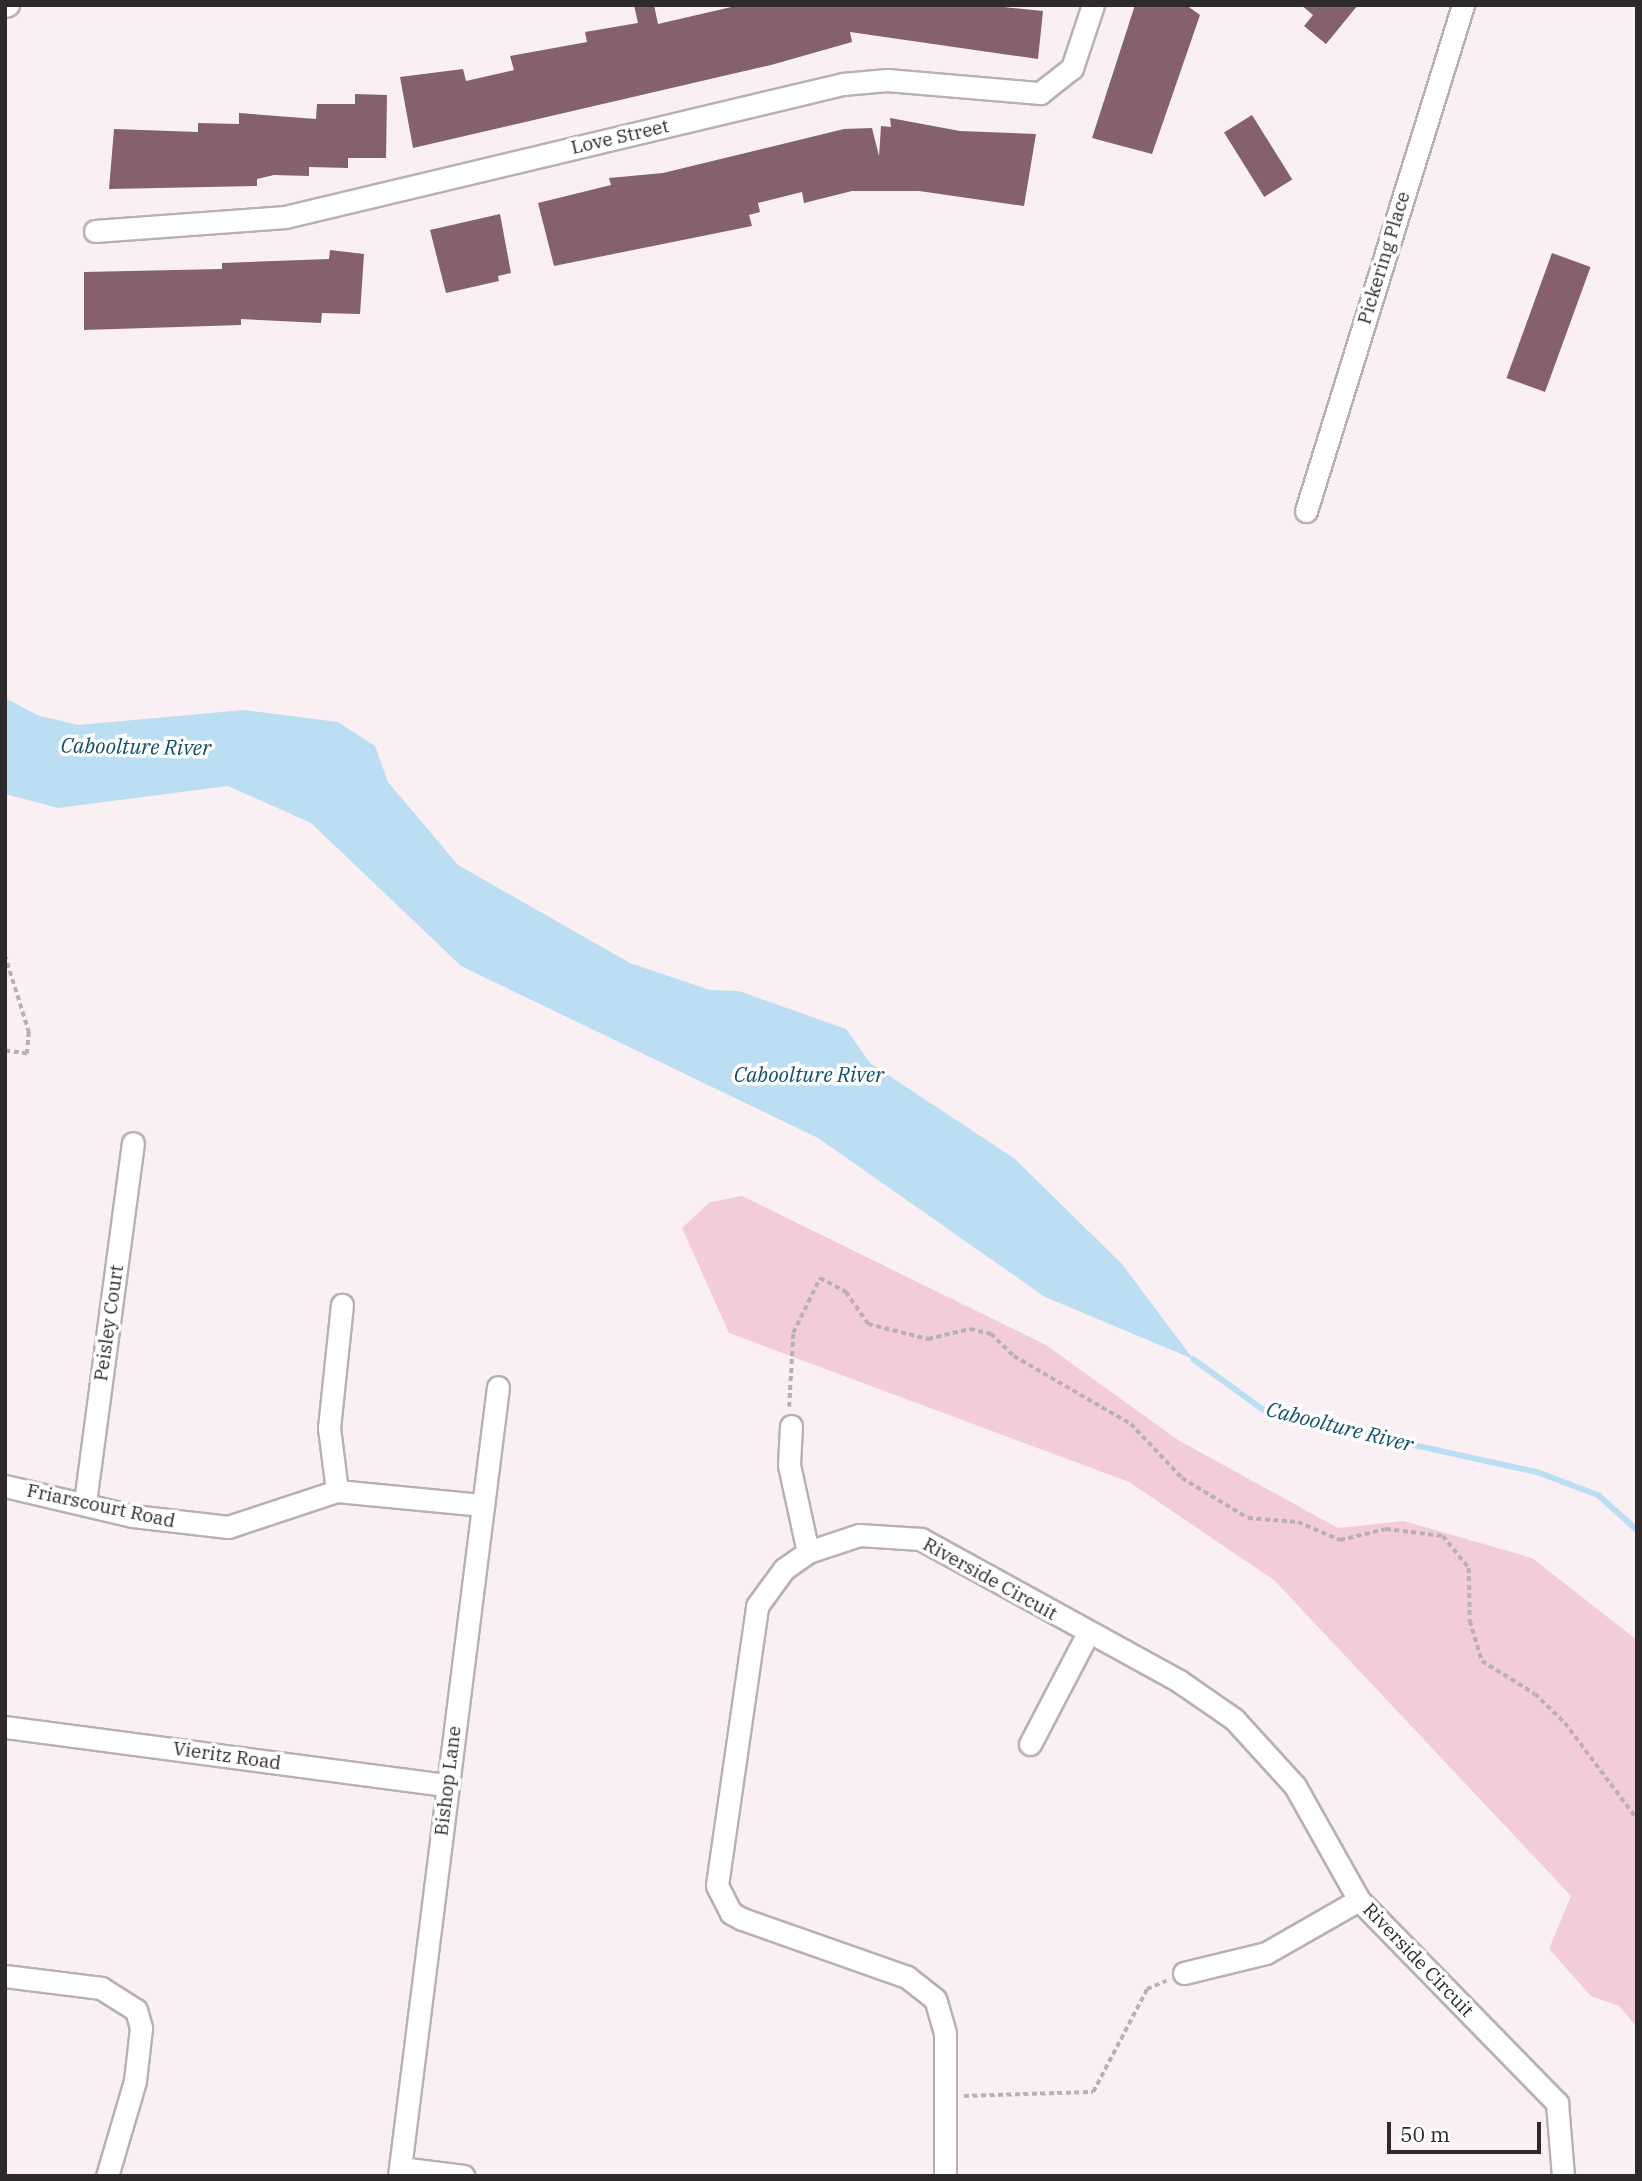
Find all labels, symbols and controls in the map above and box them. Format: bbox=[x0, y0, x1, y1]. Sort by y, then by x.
street label: Love Street bbox=[569, 115, 671, 159]
street label: Pickering Place bbox=[1353, 189, 1415, 327]
water label: Caboolture River bbox=[61, 732, 211, 760]
water label: Caboolture River bbox=[734, 1061, 884, 1087]
street label: Peisley Court bbox=[90, 1263, 128, 1383]
water label: Caboolture River bbox=[1264, 1396, 1416, 1456]
street label: Friarscourt Road bbox=[25, 1479, 177, 1533]
street label: Riverside Circuit bbox=[919, 1533, 1061, 1625]
street label: Bishop Lane bbox=[430, 1725, 466, 1837]
street label: Vieritz Road bbox=[171, 1737, 283, 1775]
street label: Riverside Circuit bbox=[1358, 1898, 1478, 2022]
scale bar bbox=[1390, 2108, 1544, 2152]
text: 50 m bbox=[1400, 2120, 1450, 2148]

